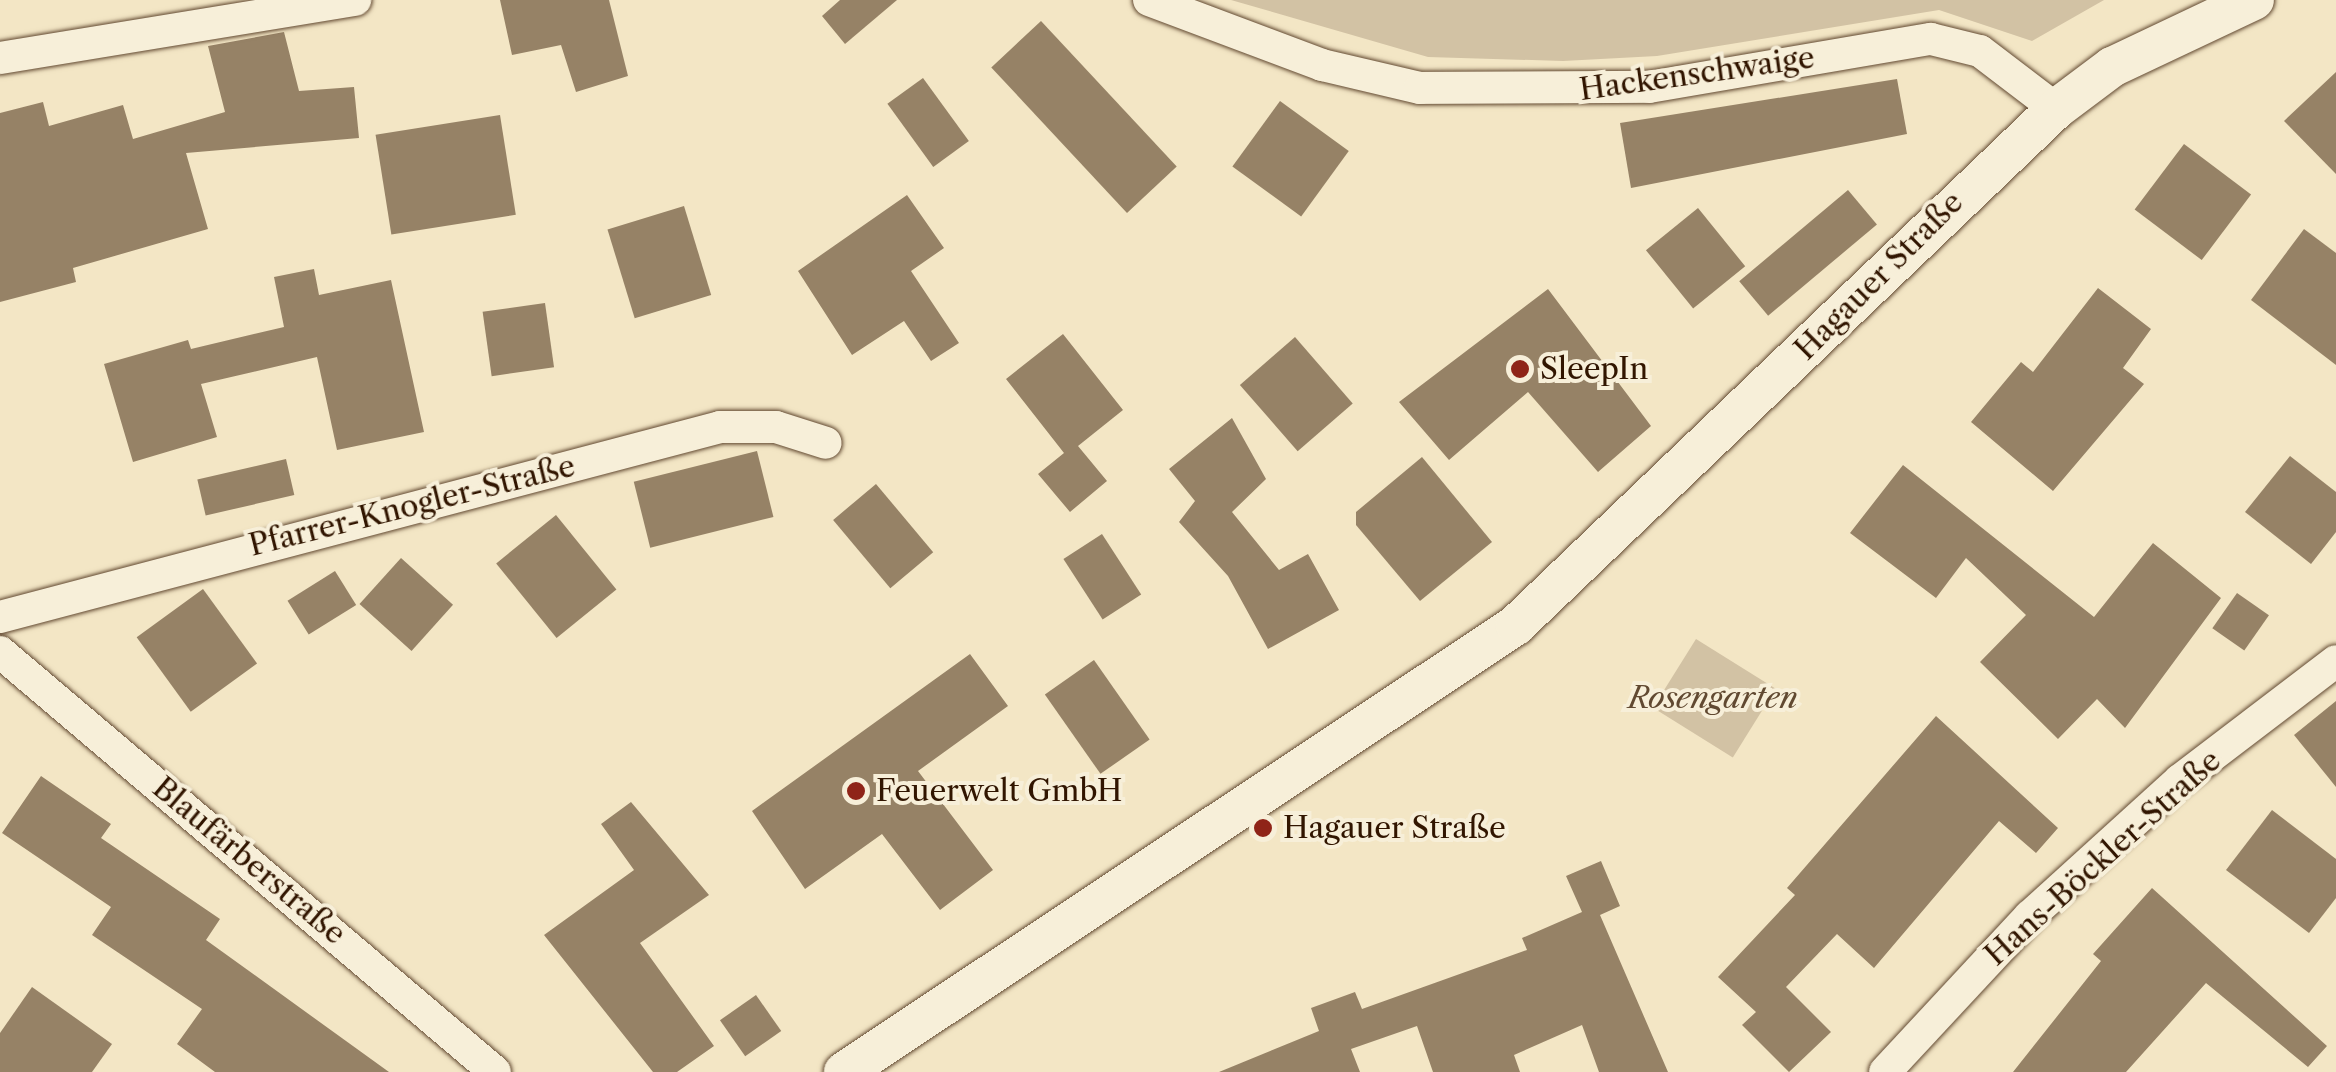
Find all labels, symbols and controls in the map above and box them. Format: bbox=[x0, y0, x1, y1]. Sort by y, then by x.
street label: Hackenschwaige bbox=[1577, 40, 1817, 108]
street label: Hagauer Straße bbox=[1787, 184, 1971, 368]
place label: SleepIn bbox=[1540, 351, 1648, 387]
marker: SleepIn bbox=[1509, 358, 1531, 380]
street label: Pfarrer-Knogler-Straße bbox=[245, 448, 579, 564]
park label: Rosengarten bbox=[1628, 680, 1798, 716]
street label: Hans-Böckler-Straße bbox=[1978, 743, 2228, 973]
street label: Blaufärberstraße bbox=[145, 770, 353, 952]
place label: Feuerwelt GmbH bbox=[876, 773, 1123, 809]
marker: Feuerwelt GmbH bbox=[845, 780, 867, 802]
place label: Hagauer Straße bbox=[1283, 810, 1506, 846]
marker: Hagauer Straße bbox=[1252, 817, 1274, 839]

